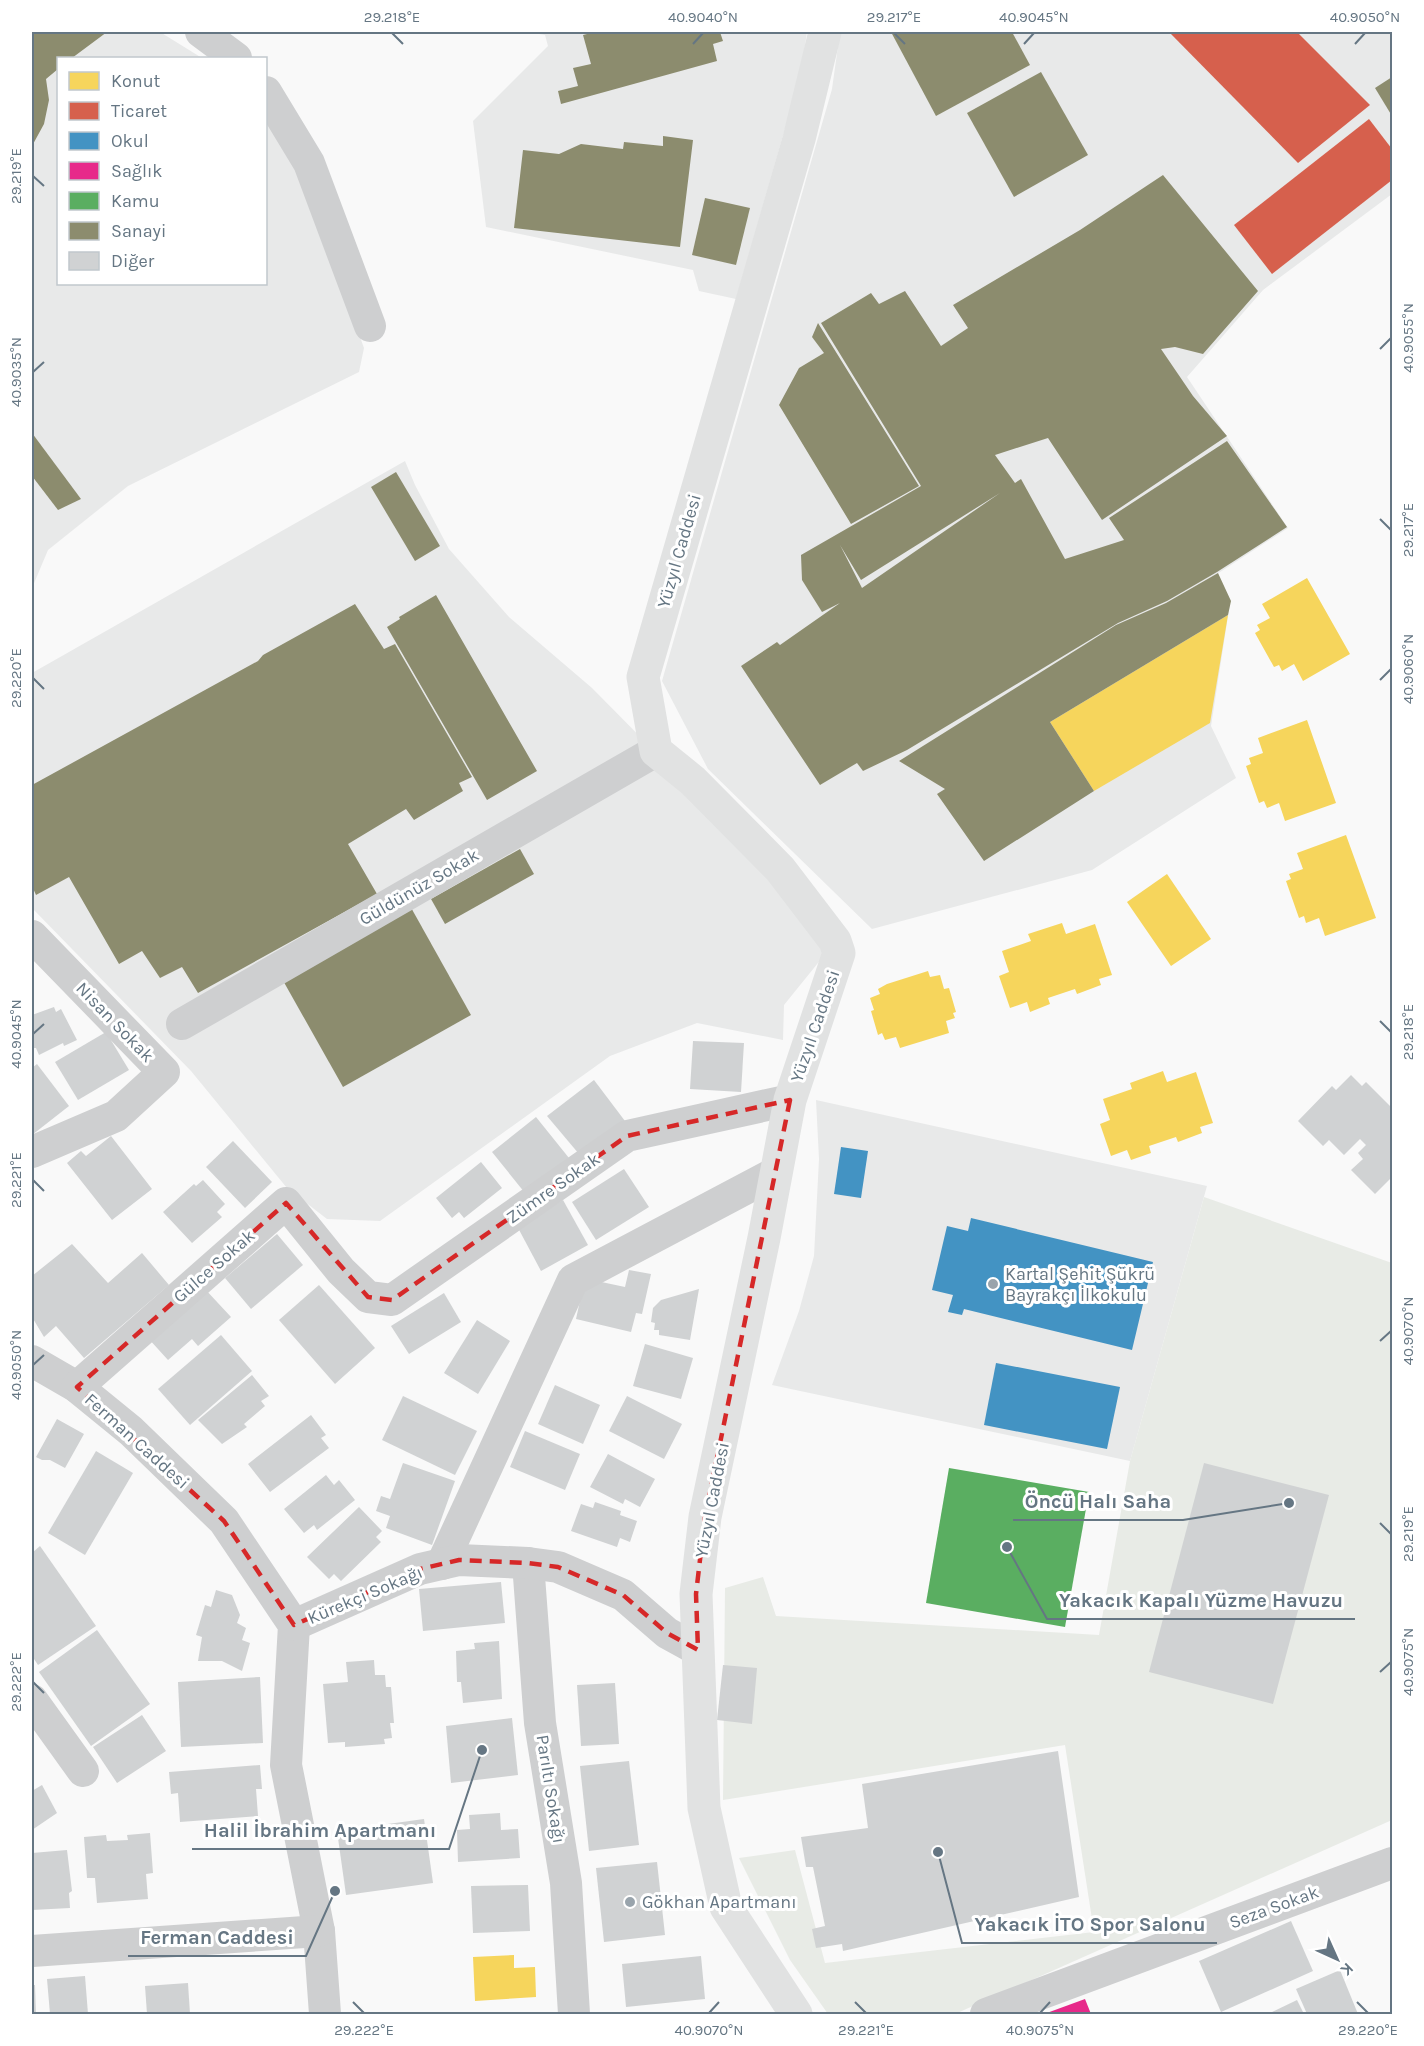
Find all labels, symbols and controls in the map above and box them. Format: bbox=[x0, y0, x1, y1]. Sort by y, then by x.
text: 29.218°E bbox=[364, 8, 420, 26]
text: 40.9040°N bbox=[668, 8, 738, 26]
text: 29.217°E bbox=[867, 8, 921, 26]
text: 40.9045°N bbox=[999, 8, 1069, 26]
text: 40.9050°N bbox=[1330, 8, 1400, 26]
legend bbox=[57, 57, 267, 285]
text: Konut bbox=[111, 70, 161, 92]
text: Ticaret bbox=[111, 100, 167, 122]
text: Okul bbox=[111, 130, 149, 152]
text: 29.219°E bbox=[7, 148, 25, 204]
text: Sağlık bbox=[111, 160, 163, 182]
text: Kamu bbox=[111, 190, 160, 212]
text: Sanayi bbox=[111, 220, 166, 242]
text: Diğer bbox=[111, 250, 155, 272]
text: 40.9055°N bbox=[1399, 303, 1417, 373]
text: 40.9035°N bbox=[7, 337, 25, 407]
street label: Yüzyıl Caddesi bbox=[652, 491, 706, 611]
text: 29.217°E bbox=[1399, 503, 1417, 557]
text: 40.9060°N bbox=[1399, 634, 1417, 704]
text: 29.220°E bbox=[7, 648, 25, 708]
street label: Güldünüz Sokak bbox=[355, 844, 483, 930]
street label: Yüzyıl Caddesi bbox=[785, 967, 845, 1085]
street label: Nisan Sokak bbox=[71, 977, 159, 1067]
text: 40.9045°N bbox=[7, 999, 25, 1069]
text: 29.218°E bbox=[1399, 1004, 1417, 1060]
street label: Zümre Sokak bbox=[502, 1148, 604, 1228]
text: 29.221°E bbox=[7, 1152, 25, 1208]
street label: Gülce Sokak bbox=[169, 1224, 259, 1308]
place label: Kartal Şehit Şükrü Bayrakçı İlkokulu bbox=[1005, 1263, 1155, 1306]
marker: Kartal Şehit Şükrü Bayrakçı İlkokulu bbox=[986, 1277, 1000, 1291]
text: 40.9070°N bbox=[1399, 1297, 1417, 1365]
text: 40.9050°N bbox=[7, 1330, 25, 1400]
street label: Ferman Caddesi bbox=[80, 1388, 194, 1494]
street label: Yüzyıl Caddesi bbox=[690, 1440, 734, 1560]
callout: Öncü Halı Saha bbox=[1013, 1482, 1183, 1520]
text: Öncü Halı Saha bbox=[1025, 1490, 1171, 1513]
text: 29.219°E bbox=[1399, 1506, 1417, 1562]
street label: Kürekçi Sokağı bbox=[304, 1561, 426, 1629]
callout: Yakacık Kapalı Yüzme Havuzu bbox=[1047, 1581, 1355, 1619]
text: Yakacık Kapalı Yüzme Havuzu bbox=[1059, 1589, 1343, 1612]
text: 40.9075°N bbox=[1399, 1628, 1417, 1696]
text: 29.222°E bbox=[7, 1652, 25, 1712]
street label: Parıltı Sokağı bbox=[532, 1733, 570, 1845]
callout: Halil İbrahim Apartmanı bbox=[192, 1811, 449, 1849]
text: Halil İbrahim Apartmanı bbox=[204, 1819, 436, 1842]
street label: Seza Sokak bbox=[1226, 1881, 1322, 1933]
place label: Gökhan Apartmanı bbox=[642, 1891, 797, 1913]
marker: Gökhan Apartmanı bbox=[623, 1895, 637, 1909]
callout: Yakacık İTO Spor Salonu bbox=[962, 1905, 1217, 1943]
text: Yakacık İTO Spor Salonu bbox=[974, 1913, 1206, 1936]
callout: Ferman Caddesi bbox=[128, 1918, 306, 1956]
text: Ferman Caddesi bbox=[140, 1926, 294, 1949]
north arrow bbox=[1307, 1929, 1367, 1989]
text: K bbox=[1336, 1959, 1358, 1980]
text: 29.222°E bbox=[334, 2021, 394, 2039]
text: 40.9070°N bbox=[675, 2021, 743, 2039]
text: 29.221°E bbox=[838, 2021, 894, 2039]
text: 40.9075°N bbox=[1006, 2021, 1074, 2039]
text: 29.220°E bbox=[1338, 2021, 1398, 2039]

